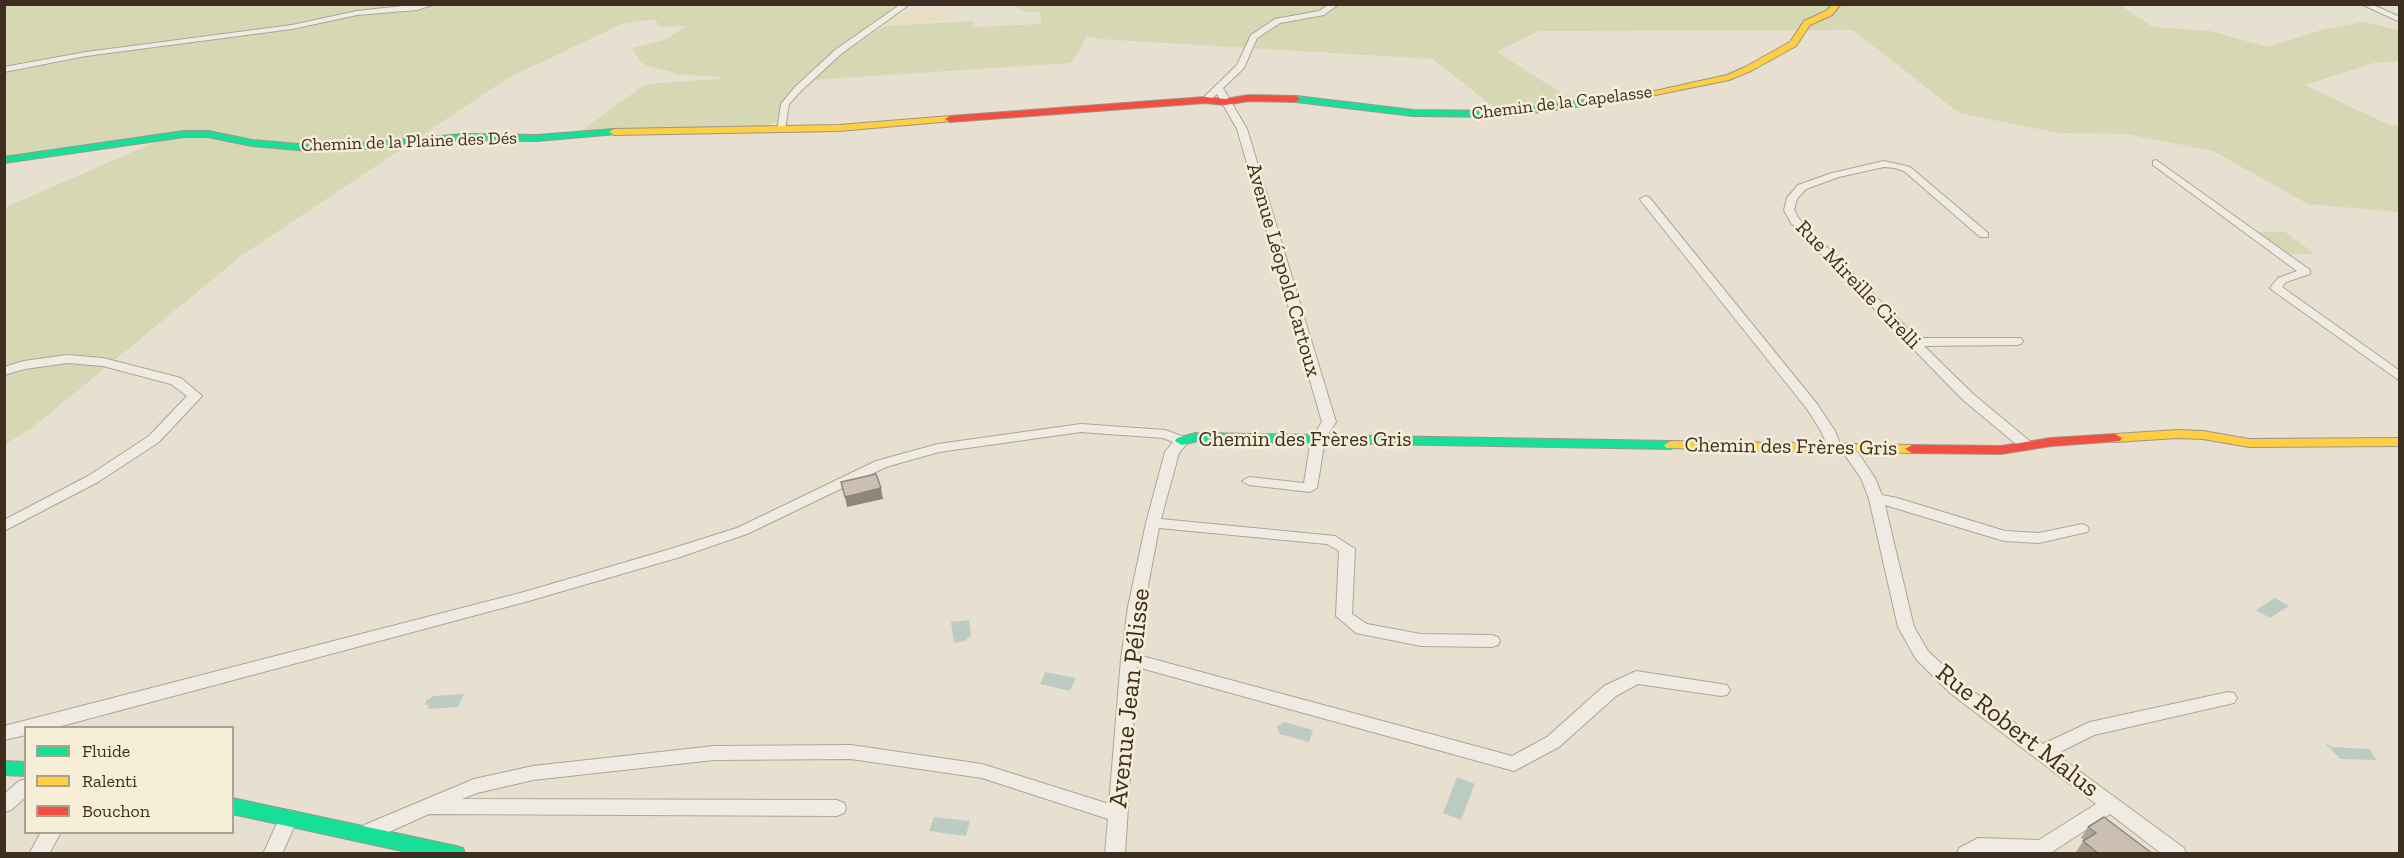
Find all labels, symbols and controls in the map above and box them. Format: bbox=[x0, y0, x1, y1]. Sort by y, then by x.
street label: Chemin de la Capelasse bbox=[1471, 81, 1653, 125]
street label: Chemin de la Plaine des Dés bbox=[301, 127, 517, 157]
street label: Avenue Léopold Cartoux bbox=[1240, 160, 1326, 380]
street label: Rue Mireille Cirelli bbox=[1790, 215, 1926, 355]
street label: Chemin des Frères Gris bbox=[1199, 427, 1411, 453]
street label: Chemin des Frères Gris bbox=[1684, 433, 1898, 461]
street label: Avenue Jean Pélisse bbox=[1103, 587, 1157, 809]
street label: Rue Robert Malus bbox=[1929, 658, 2105, 804]
legend bbox=[24, 726, 234, 834]
text: Fluide bbox=[82, 740, 130, 762]
text: Ralenti bbox=[82, 770, 137, 792]
text: Bouchon bbox=[82, 800, 150, 822]

